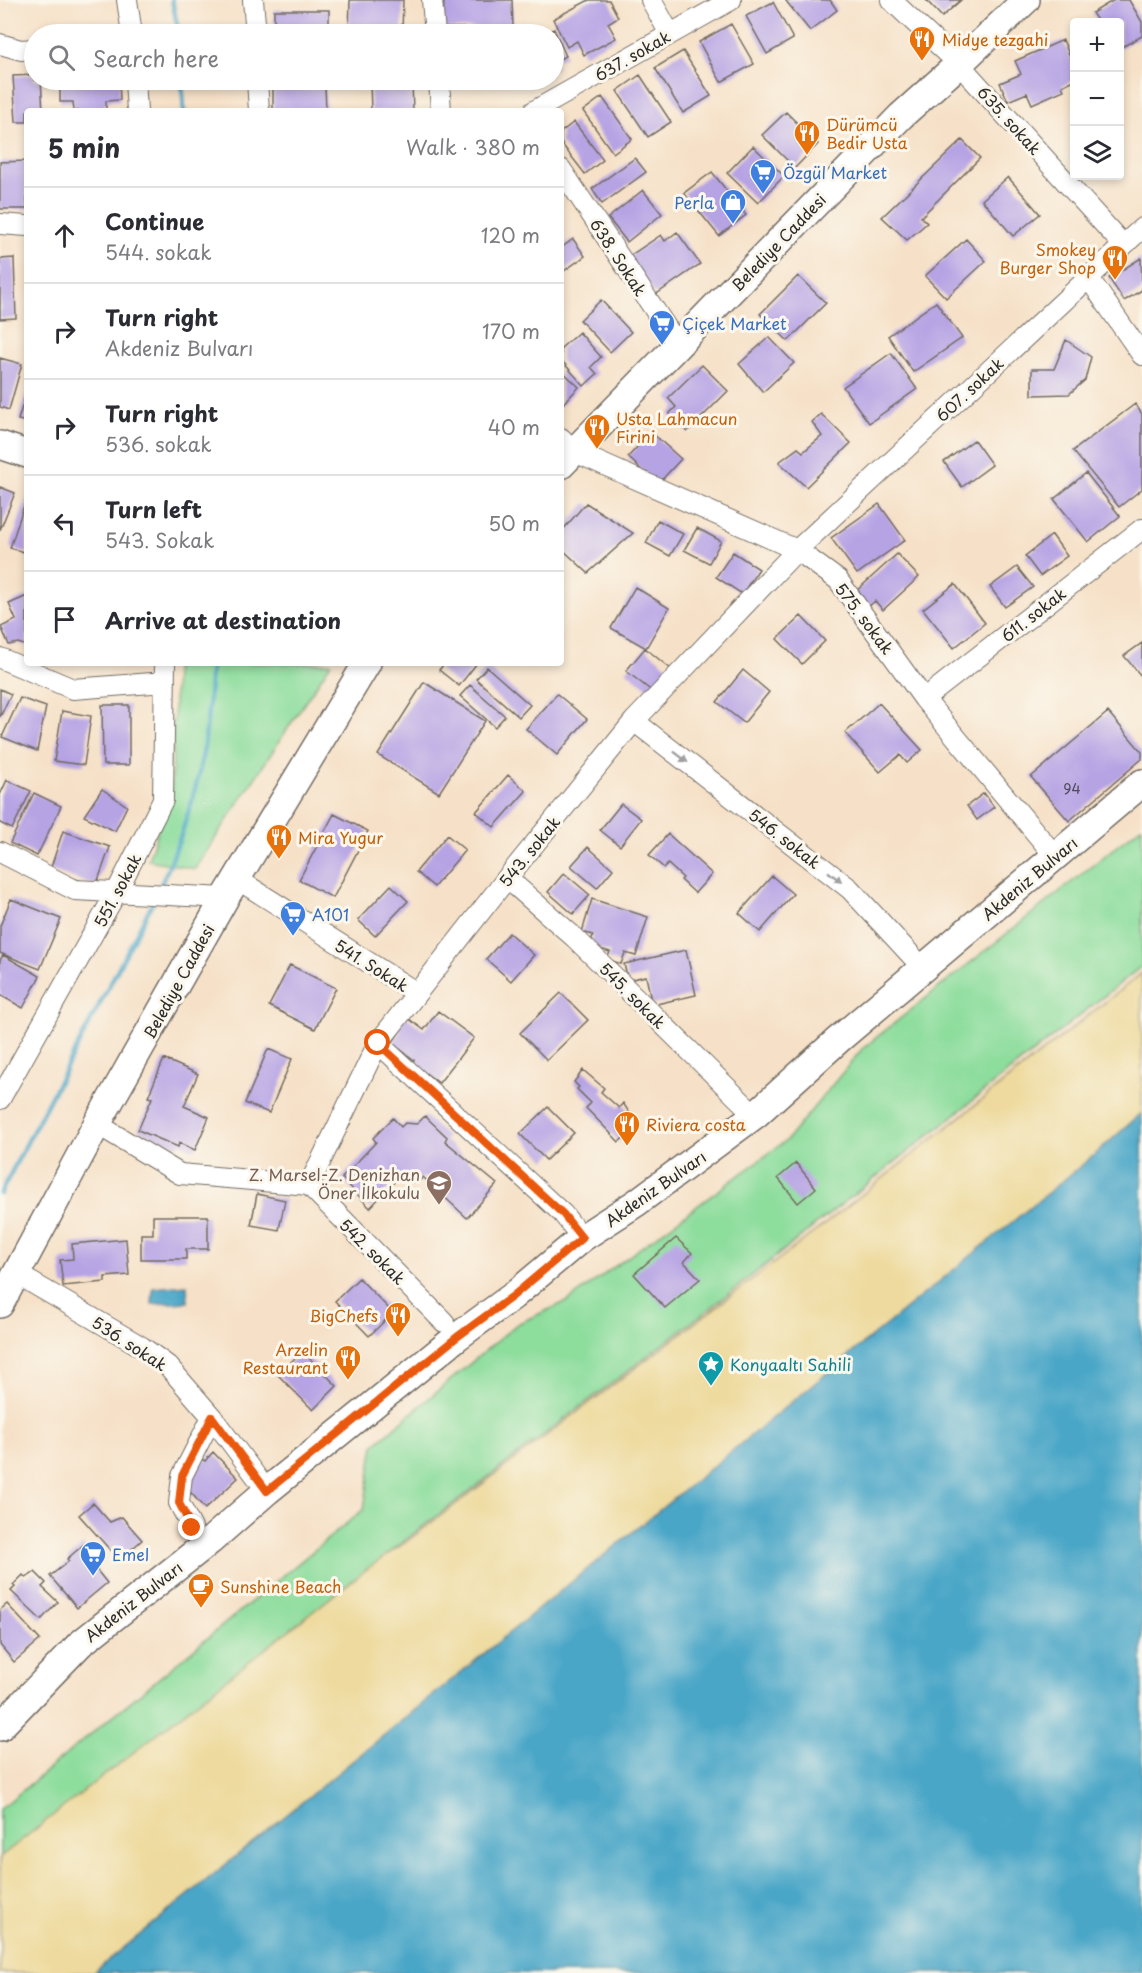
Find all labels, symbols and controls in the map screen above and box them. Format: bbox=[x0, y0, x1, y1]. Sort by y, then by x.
map controls bbox=[1070, 18, 1124, 180]
button: + bbox=[1070, 18, 1124, 72]
search box bbox=[24, 24, 564, 90]
street label: 637. sokak bbox=[590, 24, 674, 86]
restaurant icon: Midye tezgahi bbox=[907, 24, 937, 62]
place label: Midye tezgahi bbox=[942, 27, 1048, 51]
icon: search bbox=[45, 41, 78, 74]
text: Search here bbox=[93, 41, 219, 74]
button: − bbox=[1070, 72, 1124, 126]
street label: 635. sokak bbox=[973, 80, 1047, 160]
place label: Dürümcü Bedir Usta bbox=[826, 112, 908, 154]
restaurant icon: Dürümcü Bedir Usta bbox=[792, 118, 822, 156]
button: layers bbox=[1070, 126, 1124, 180]
text: 5 min bbox=[48, 128, 120, 167]
text: Walk · 380 m bbox=[406, 132, 540, 162]
supermarket icon: Özgül Market bbox=[748, 157, 778, 195]
place label: Özgül Market bbox=[783, 160, 887, 184]
shop icon: Perla bbox=[718, 187, 748, 225]
street label: Belediye Caddesi bbox=[725, 188, 831, 296]
place label: Perla bbox=[674, 190, 714, 214]
text: Continue bbox=[105, 204, 204, 237]
street label: 638. Sokak bbox=[585, 214, 653, 300]
icon: ahead bbox=[48, 219, 81, 252]
text: 120 m bbox=[481, 220, 540, 250]
text: 544. sokak bbox=[105, 237, 212, 267]
place label: Smokey Burger Shop bbox=[1000, 237, 1096, 279]
restaurant icon: Smokey Burger Shop bbox=[1100, 243, 1130, 281]
text: Turn right bbox=[105, 300, 218, 333]
supermarket icon: Çiçek Market bbox=[647, 308, 677, 346]
place label: Çiçek Market bbox=[682, 311, 787, 335]
icon: right bbox=[48, 315, 81, 348]
text: 170 m bbox=[482, 316, 540, 346]
text: Akdeniz Bulvarı bbox=[105, 333, 253, 363]
street label: 607. sokak bbox=[930, 351, 1008, 427]
text: Turn right bbox=[105, 396, 218, 429]
place label: Usta Lahmacun Firini bbox=[616, 406, 737, 448]
icon: right bbox=[48, 411, 81, 444]
text: 40 m bbox=[488, 412, 540, 442]
restaurant icon: Usta Lahmacun Firini bbox=[582, 412, 612, 450]
text: 536. sokak bbox=[105, 429, 212, 459]
text: Turn left bbox=[105, 492, 202, 525]
icon: left bbox=[48, 507, 81, 540]
text: 50 m bbox=[488, 508, 540, 538]
text: 543. Sokak bbox=[105, 525, 214, 555]
street label: 575. sokak bbox=[830, 577, 900, 659]
street label: 611. sokak bbox=[996, 581, 1070, 647]
icon: arrive bbox=[48, 603, 81, 636]
text: Arrive at destination bbox=[105, 603, 341, 636]
one-way arrow bbox=[672, 751, 688, 763]
house number: 94 bbox=[1063, 778, 1081, 799]
street label: 546. sokak bbox=[744, 802, 826, 874]
street label: 543. sokak bbox=[493, 810, 565, 892]
restaurant icon: Mira Yugur bbox=[264, 822, 294, 860]
place label: Mira Yugur bbox=[298, 825, 383, 849]
street label: Akdeniz Bulvarı bbox=[976, 831, 1082, 925]
street label: 551. sokak bbox=[88, 849, 146, 931]
one-way arrow bbox=[827, 870, 842, 882]
supermarket icon: A101 bbox=[278, 899, 308, 937]
place label: A101 bbox=[312, 902, 349, 926]
street label: Belediye Caddesi bbox=[137, 919, 219, 1043]
street label: 541. Sokak bbox=[330, 933, 414, 997]
street label: 545. sokak bbox=[594, 956, 672, 1034]
route start bbox=[364, 1029, 390, 1055]
restaurant icon: Riviera costa bbox=[612, 1109, 642, 1147]
place label: Riviera costa bbox=[646, 1112, 746, 1136]
street label: Akdeniz Bulvarı bbox=[599, 1144, 711, 1232]
place label: Z. Marsel-Z. Denizhan Öner İlkokulu bbox=[249, 1162, 420, 1204]
school or university icon: Z. Marsel-Z. Denizhan Öner İlkokulu bbox=[424, 1168, 454, 1206]
street label: 542. sokak bbox=[335, 1213, 411, 1289]
restaurant icon: BigChefs bbox=[383, 1300, 413, 1338]
place label: BigChefs bbox=[309, 1303, 378, 1327]
street label: 536. sokak bbox=[88, 1310, 172, 1376]
place label: Arzelin Restaurant bbox=[242, 1337, 328, 1379]
restaurant icon: Arzelin Restaurant bbox=[333, 1343, 363, 1381]
place icon: Konyaaltı Sahili bbox=[696, 1349, 726, 1387]
place label: Konyaaltı Sahili bbox=[730, 1352, 851, 1376]
route end bbox=[178, 1514, 204, 1540]
supermarket icon: Emel bbox=[78, 1539, 108, 1577]
place label: Emel bbox=[112, 1542, 149, 1566]
street label: Akdeniz Bulvarı bbox=[79, 1555, 187, 1647]
cafe icon: Sunshine Beach bbox=[186, 1571, 216, 1609]
place label: Sunshine Beach bbox=[220, 1574, 341, 1598]

